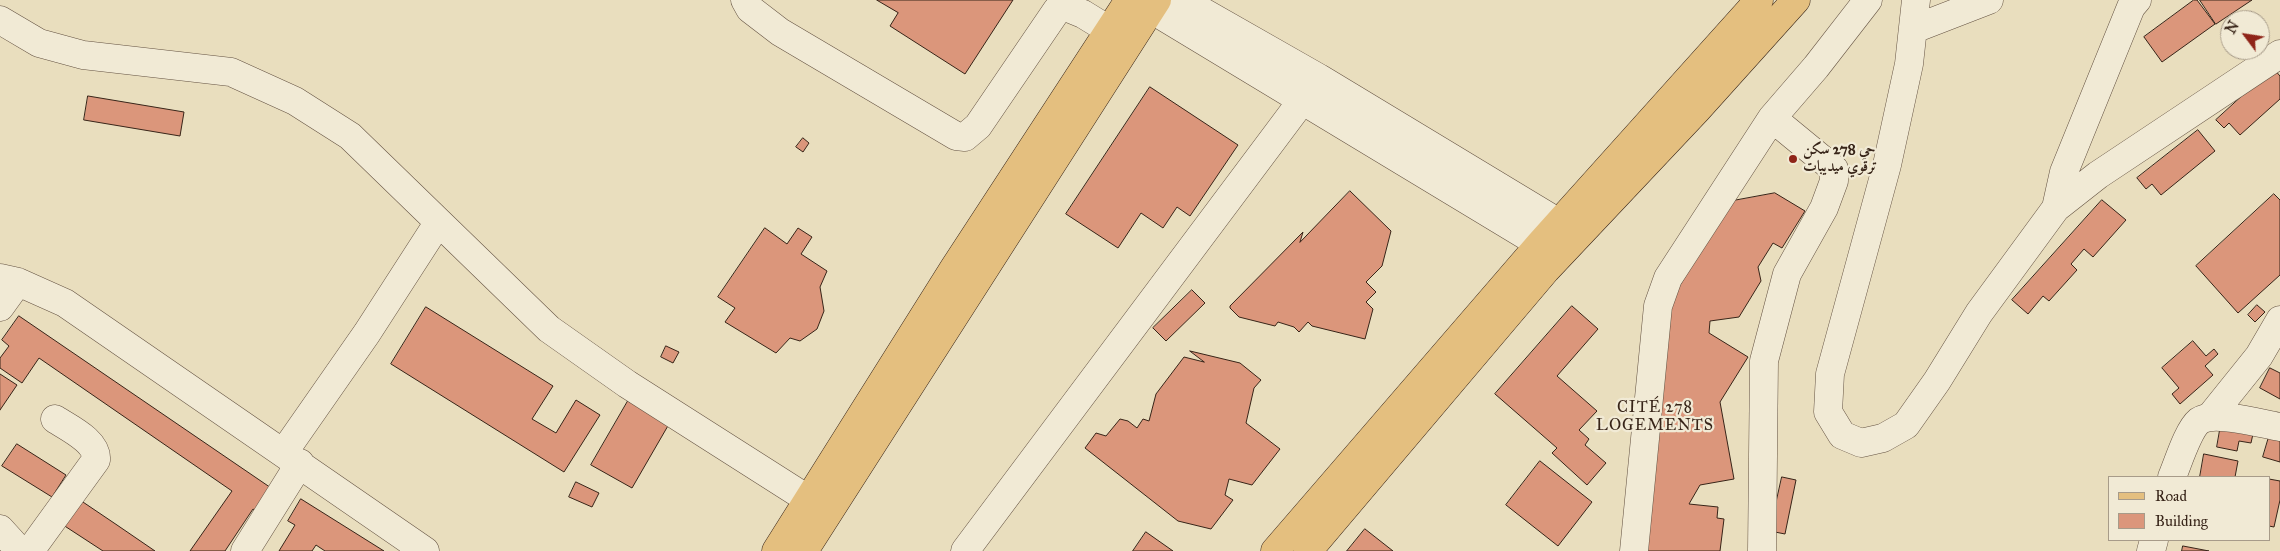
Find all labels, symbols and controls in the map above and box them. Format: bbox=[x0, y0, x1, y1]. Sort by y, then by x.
north arrow bbox=[2220, 10, 2270, 60]
text: N bbox=[2222, 18, 2243, 37]
place label: حي 278 سكن ترقوي ميديبات bbox=[1803, 141, 1877, 176]
marker: حي 278 سكن ترقوي ميديبات bbox=[1787, 153, 1799, 165]
district label: CITÉ 278 LOGEMENTS bbox=[1595, 398, 1715, 436]
legend bbox=[2108, 476, 2270, 541]
text: Road bbox=[2155, 487, 2187, 505]
text: Building bbox=[2155, 512, 2208, 530]

